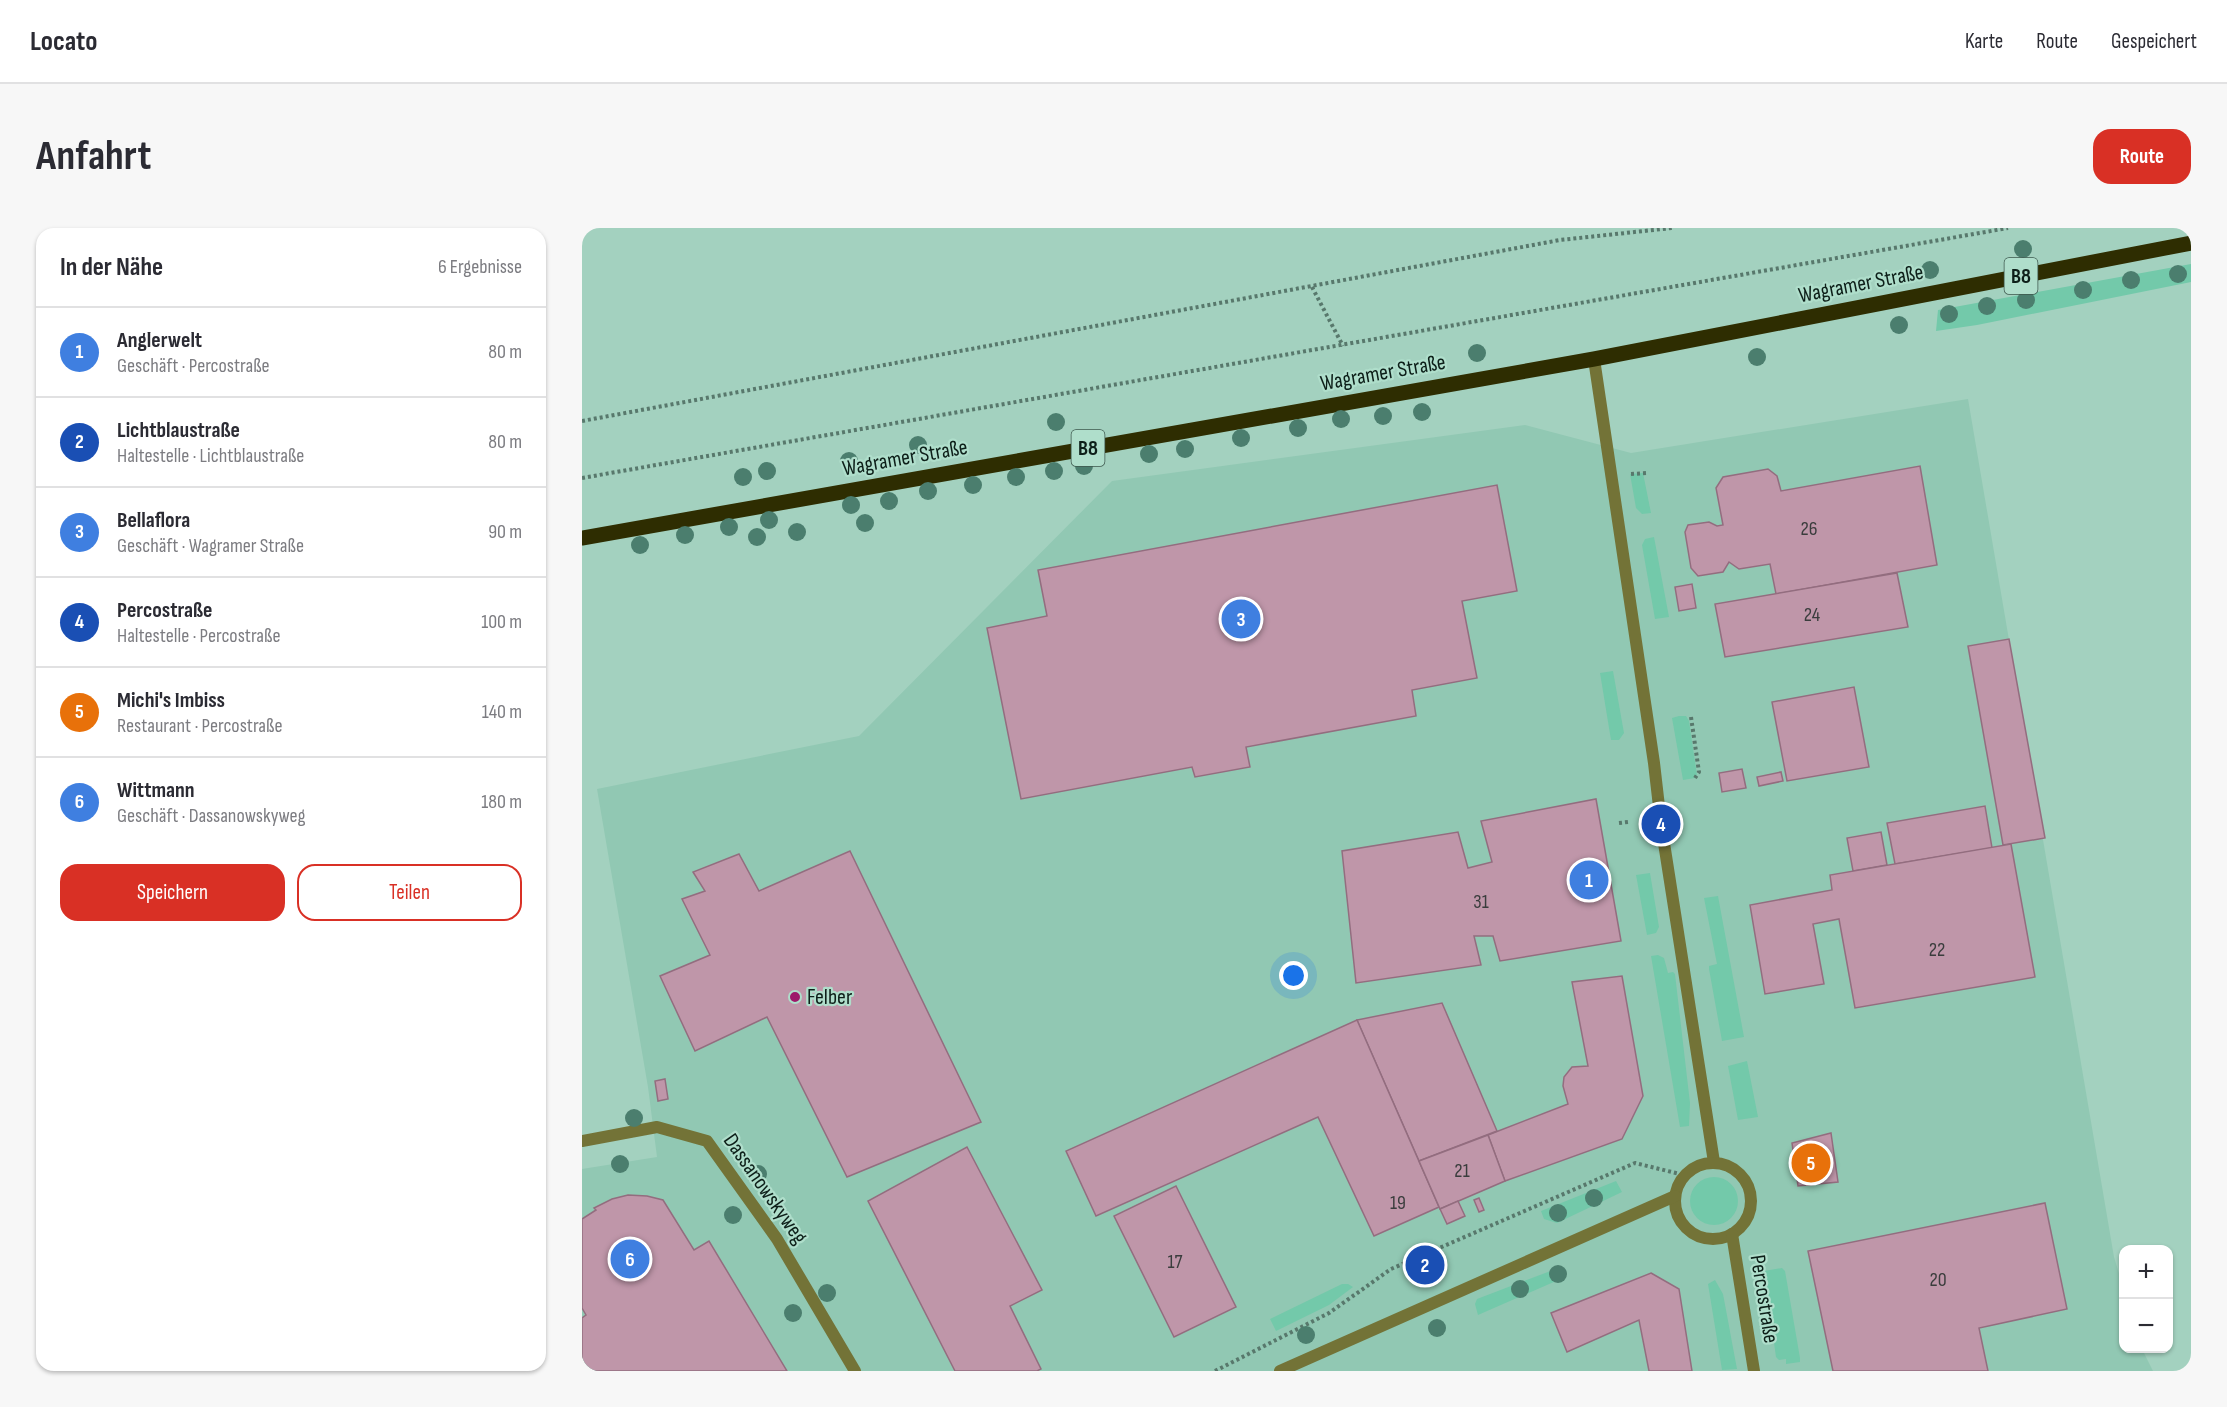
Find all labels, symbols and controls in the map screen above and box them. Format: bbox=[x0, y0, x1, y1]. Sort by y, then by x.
text: Locato bbox=[30, 25, 97, 58]
text: Karte bbox=[1965, 29, 2003, 54]
text: Route bbox=[2036, 29, 2078, 54]
text: Gespeichert bbox=[2111, 29, 2197, 54]
button: Route bbox=[2093, 129, 2191, 184]
text: Anfahrt bbox=[36, 131, 151, 182]
text: In der Nähe bbox=[60, 252, 163, 283]
text: 6 Ergebnisse bbox=[438, 255, 522, 279]
road number: B8 bbox=[2004, 258, 2038, 294]
street label: Wagramer Straße bbox=[1796, 259, 1926, 309]
text: Anglerwelt bbox=[117, 327, 202, 354]
text: 1 bbox=[76, 340, 83, 364]
text: 80 m bbox=[488, 340, 522, 364]
street label: Wagramer Straße bbox=[1318, 349, 1448, 397]
text: Geschäft · Percostraße bbox=[117, 354, 270, 378]
text: Lichtblaustraße bbox=[117, 417, 240, 444]
text: 2 bbox=[75, 430, 84, 454]
text: 80 m bbox=[488, 430, 522, 454]
road number: B8 bbox=[1072, 430, 1104, 466]
street label: Wagramer Straße bbox=[840, 434, 970, 482]
text: Haltestelle · Lichtblaustraße bbox=[117, 444, 304, 468]
text: Bellaflora bbox=[117, 507, 190, 534]
house number: 26 bbox=[1801, 517, 1818, 541]
text: 3 bbox=[75, 520, 84, 544]
text: 90 m bbox=[488, 520, 522, 544]
text: Geschäft · Wagramer Straße bbox=[117, 534, 304, 558]
pin: 3 bbox=[1222, 596, 1260, 642]
text: Percostraße bbox=[117, 597, 212, 624]
house number: 24 bbox=[1804, 603, 1820, 627]
text: 4 bbox=[75, 610, 84, 634]
text: 100 m bbox=[481, 610, 522, 634]
text: Haltestelle · Percostraße bbox=[117, 624, 281, 648]
text: Michi's Imbiss bbox=[117, 687, 225, 714]
text: 5 bbox=[75, 700, 84, 724]
text: 140 m bbox=[482, 700, 522, 724]
text: Restaurant · Percostraße bbox=[117, 714, 283, 738]
text: Wittmann bbox=[117, 777, 195, 804]
text: 6 bbox=[75, 790, 84, 814]
text: 180 m bbox=[481, 790, 522, 814]
pin: 4 bbox=[1642, 802, 1680, 846]
text: Geschäft · Dassanowskyweg bbox=[117, 804, 306, 828]
pin: 1 bbox=[1570, 858, 1608, 902]
button: Speichern bbox=[60, 864, 285, 921]
button: Teilen bbox=[297, 864, 522, 921]
house number: 31 bbox=[1473, 890, 1489, 914]
house number: 22 bbox=[1929, 938, 1945, 962]
your location bbox=[1279, 961, 1308, 990]
place label: Felber bbox=[807, 984, 852, 1011]
marker: Felber bbox=[788, 990, 802, 1004]
street label: Dassanowskyweg bbox=[717, 1129, 813, 1250]
pin: 5 bbox=[1792, 1140, 1830, 1186]
house number: 21 bbox=[1454, 1159, 1470, 1183]
house number: 19 bbox=[1390, 1191, 1406, 1215]
pin: 6 bbox=[610, 1236, 650, 1282]
pin: 2 bbox=[1406, 1242, 1444, 1288]
map controls bbox=[2119, 1245, 2173, 1353]
button: + bbox=[2119, 1245, 2173, 1299]
house number: 17 bbox=[1168, 1250, 1182, 1274]
street label: Percostraße bbox=[1744, 1253, 1784, 1345]
house number: 20 bbox=[1929, 1268, 1947, 1292]
button: − bbox=[2119, 1299, 2173, 1353]

